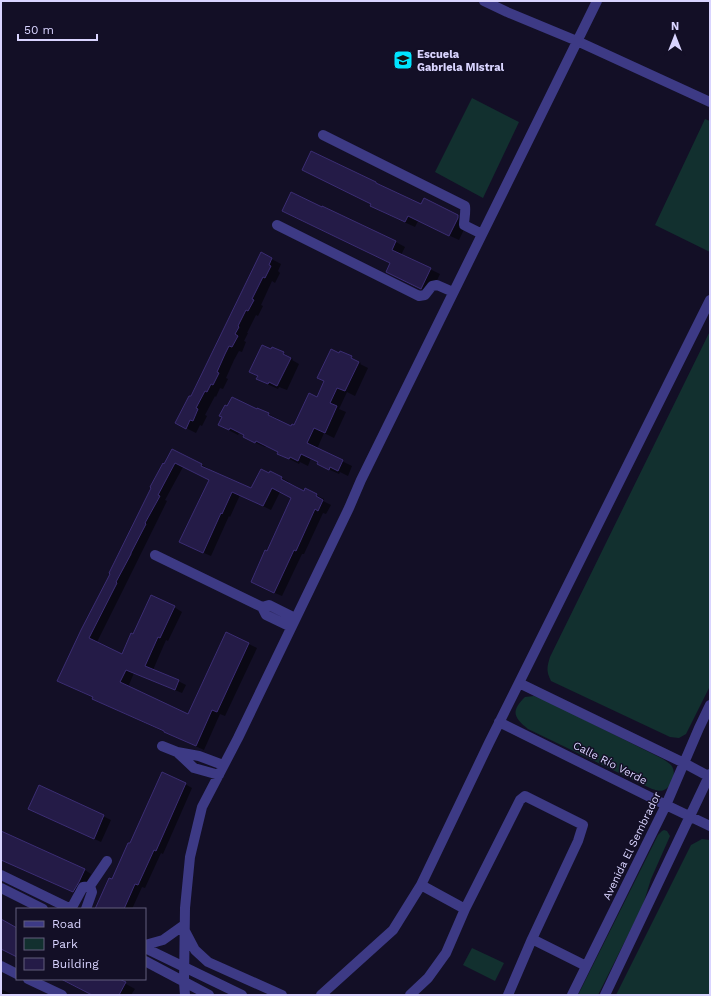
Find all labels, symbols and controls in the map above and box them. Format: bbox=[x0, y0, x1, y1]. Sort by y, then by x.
scale bar bbox=[18, 16, 97, 42]
north arrow bbox=[655, 16, 695, 56]
text: N bbox=[671, 20, 679, 33]
text: 50 m bbox=[24, 23, 54, 37]
place label: Escuela Gabriela Mistral bbox=[417, 48, 505, 74]
school or university icon: Escuela Gabriela Mistral bbox=[392, 49, 414, 71]
street label: Calle Río Verde bbox=[571, 739, 649, 787]
street label: Avenida El Sembrador bbox=[600, 789, 664, 902]
legend bbox=[16, 908, 146, 980]
text: Road bbox=[52, 917, 81, 931]
text: Park bbox=[52, 937, 78, 951]
text: Building bbox=[52, 957, 99, 971]

